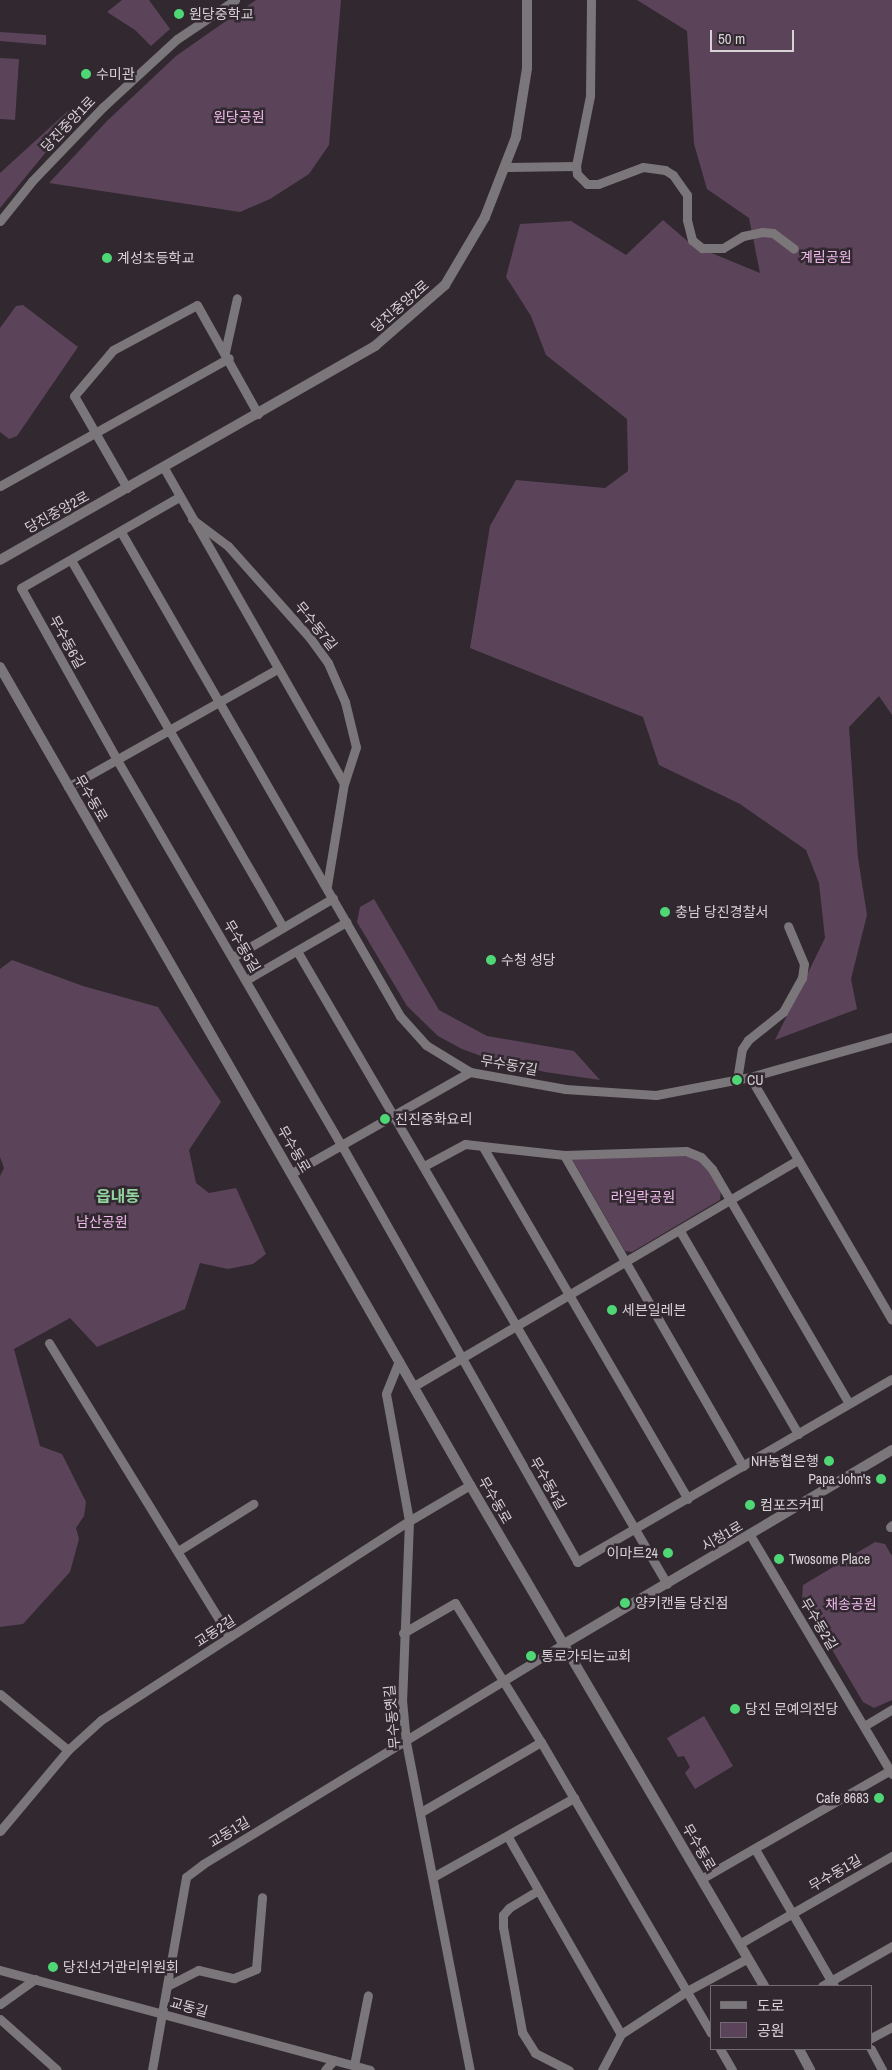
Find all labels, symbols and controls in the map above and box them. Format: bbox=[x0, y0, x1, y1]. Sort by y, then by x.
place label: 원당중학교 bbox=[189, 6, 253, 22]
marker: 원당중학교 bbox=[173, 8, 185, 20]
scale bar bbox=[712, 20, 796, 52]
text: 50 m bbox=[718, 28, 745, 49]
place label: 수미관 bbox=[96, 66, 135, 82]
marker: 수미관 bbox=[80, 68, 92, 80]
street label: 당진중앙1로 bbox=[37, 93, 99, 155]
park label: 원당공원 bbox=[213, 109, 265, 125]
park label: 계림공원 bbox=[800, 249, 852, 265]
place label: 계성초등학교 bbox=[117, 250, 194, 266]
marker: 계성초등학교 bbox=[101, 252, 113, 264]
street label: 당진중앙2로 bbox=[368, 276, 432, 336]
street label: 당진중앙2로 bbox=[22, 487, 92, 537]
street label: 무수동7길 bbox=[291, 598, 341, 654]
street label: 무수동6길 bbox=[46, 613, 88, 671]
street label: 무수동로 bbox=[71, 771, 111, 825]
place label: 충남 당진경찰서 bbox=[675, 904, 768, 920]
marker: 충남 당진경찰서 bbox=[659, 906, 671, 918]
street label: 무수동5길 bbox=[220, 917, 264, 975]
place label: 수청 성당 bbox=[501, 952, 556, 968]
marker: 수청 성당 bbox=[485, 954, 497, 966]
street label: 무수동7길 bbox=[479, 1052, 539, 1078]
place label: CU bbox=[747, 1072, 764, 1088]
marker: CU bbox=[731, 1074, 743, 1086]
place label: 진진중화요리 bbox=[395, 1111, 472, 1127]
marker: 진진중화요리 bbox=[379, 1113, 391, 1125]
street label: 무수동로 bbox=[274, 1122, 314, 1176]
district label: 읍내동 bbox=[96, 1186, 140, 1206]
park label: 라일락공원 bbox=[611, 1189, 675, 1205]
park label: 남산공원 bbox=[76, 1214, 128, 1230]
place label: 세븐일레븐 bbox=[622, 1302, 686, 1318]
marker: 세븐일레븐 bbox=[606, 1304, 618, 1316]
place label: NH농협은행 bbox=[751, 1453, 819, 1469]
street label: 무수동4길 bbox=[526, 1454, 570, 1512]
marker: NH농협은행 bbox=[823, 1455, 835, 1467]
place label: Papa John's bbox=[808, 1471, 871, 1487]
street label: 무수동로 bbox=[475, 1473, 515, 1527]
marker: Papa John's bbox=[875, 1473, 887, 1485]
place label: 컴포즈커피 bbox=[760, 1497, 824, 1513]
marker: 컴포즈커피 bbox=[744, 1499, 756, 1511]
street label: 시청1로 bbox=[698, 1517, 746, 1555]
place label: 이마트24 bbox=[607, 1545, 658, 1561]
marker: 이마트24 bbox=[662, 1547, 674, 1559]
place label: Twosome Place bbox=[789, 1551, 870, 1567]
marker: Twosome Place bbox=[773, 1553, 785, 1565]
place label: 양키캔들 당진점 bbox=[635, 1595, 728, 1611]
street label: 무수동2길 bbox=[797, 1595, 841, 1653]
park label: 채송공원 bbox=[825, 1596, 877, 1612]
marker: 양키캔들 당진점 bbox=[619, 1597, 631, 1609]
street label: 교동2길 bbox=[192, 1612, 238, 1650]
place label: 통로가되는교회 bbox=[541, 1648, 631, 1664]
marker: 통로가되는교회 bbox=[525, 1650, 537, 1662]
street label: 무수동옛길 bbox=[381, 1684, 403, 1750]
place label: 당진 문예의전당 bbox=[745, 1701, 838, 1717]
marker: 당진 문예의전당 bbox=[729, 1703, 741, 1715]
place label: Cafe 8683 bbox=[816, 1790, 869, 1806]
marker: Cafe 8683 bbox=[873, 1792, 885, 1804]
street label: 교동1길 bbox=[205, 1813, 253, 1851]
street label: 무수동로 bbox=[679, 1820, 719, 1874]
street label: 무수동1길 bbox=[806, 1851, 864, 1895]
place label: 당진선거관리위원회 bbox=[63, 1959, 179, 1975]
marker: 당진선거관리위원회 bbox=[47, 1961, 59, 1973]
legend bbox=[710, 1985, 872, 2050]
street label: 교동길 bbox=[168, 1994, 210, 2020]
text: 도로 bbox=[757, 1995, 785, 2016]
text: 공원 bbox=[757, 2020, 785, 2041]

